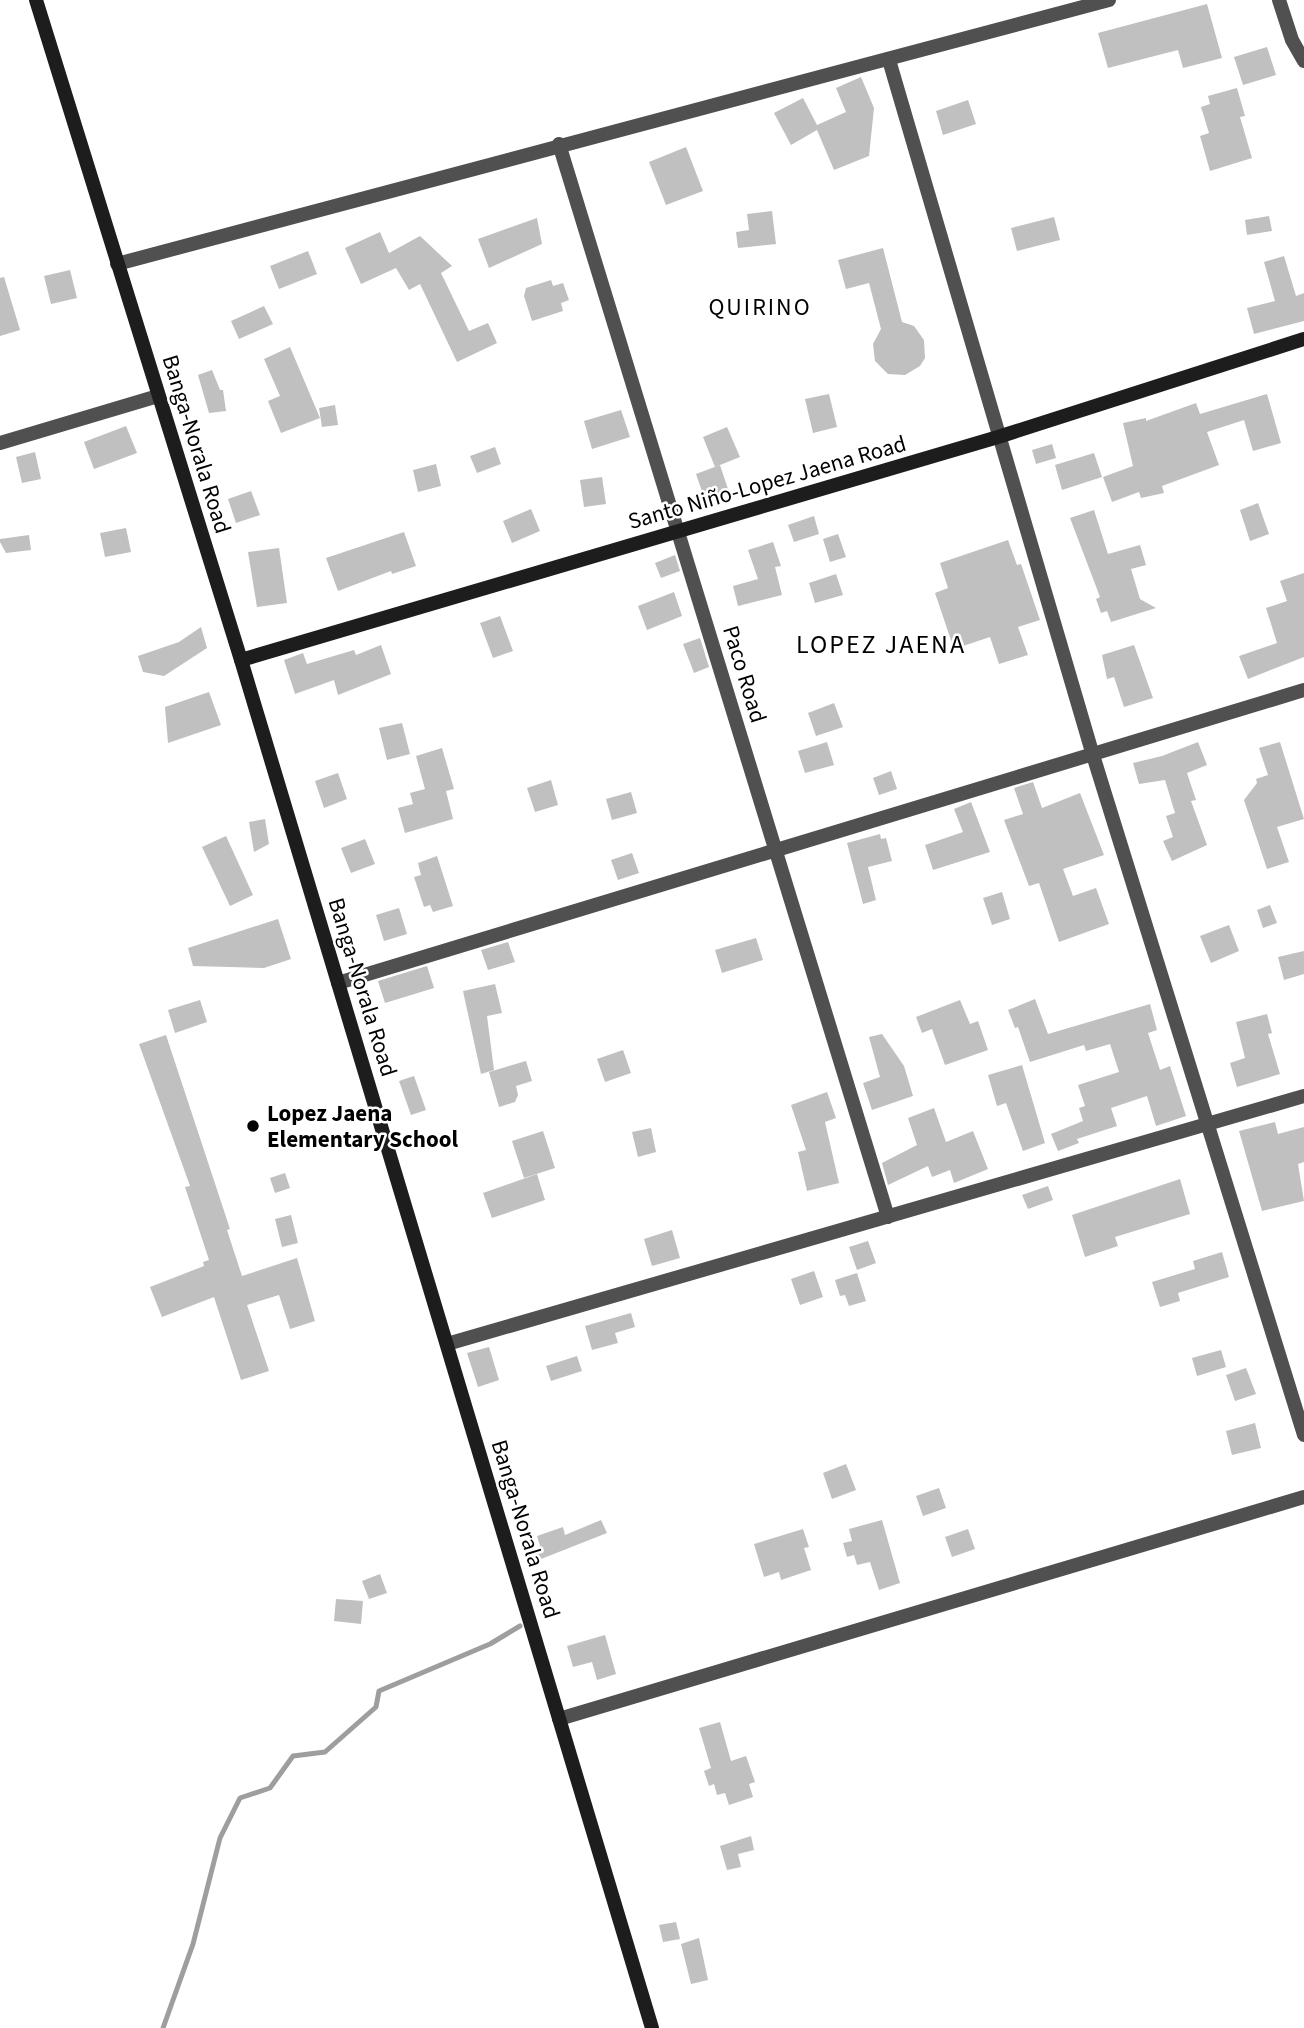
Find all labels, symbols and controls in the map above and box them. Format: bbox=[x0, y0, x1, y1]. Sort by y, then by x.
district label: QUIRINO bbox=[708, 290, 812, 325]
street label: Banga-Norala Road bbox=[154, 351, 239, 538]
street label: Santo Niño-Lopez Jaena Road bbox=[624, 427, 910, 538]
street label: Paco Road bbox=[714, 621, 775, 727]
district label: LOPEZ JAENA bbox=[796, 626, 966, 663]
street label: Banga-Norala Road bbox=[320, 894, 405, 1081]
place label: Lopez Jaena Elementary School bbox=[267, 1097, 458, 1156]
marker: Lopez Jaena Elementary School bbox=[245, 1118, 261, 1134]
street label: Banga-Norala Road bbox=[483, 1436, 568, 1623]

